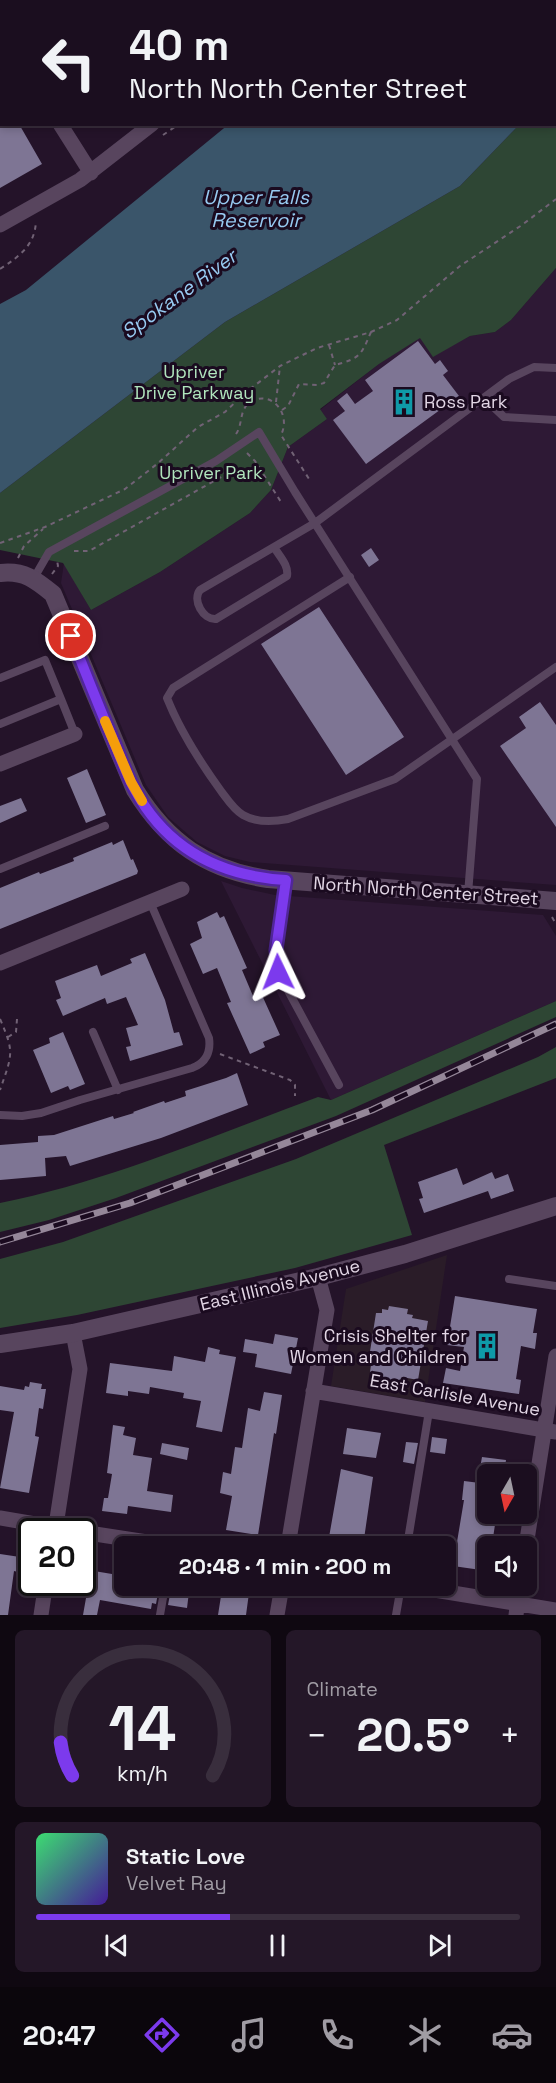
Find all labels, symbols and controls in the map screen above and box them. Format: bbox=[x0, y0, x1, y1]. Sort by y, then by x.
text: 40 m bbox=[129, 19, 229, 72]
icon: left bbox=[30, 24, 108, 102]
text: North North Center Street bbox=[129, 71, 467, 106]
water label: Upper Falls Reservoir bbox=[203, 184, 310, 233]
water label: Spokane River bbox=[116, 242, 244, 345]
park label: Upriver Drive Parkway bbox=[134, 360, 254, 404]
building icon: Ross Park bbox=[389, 387, 419, 417]
place label: Ross Park bbox=[424, 390, 508, 413]
park label: Upriver Park bbox=[159, 461, 263, 484]
pin bbox=[45, 610, 96, 661]
icon: arrive bbox=[54, 619, 87, 652]
street label: North North Center Street bbox=[313, 871, 539, 910]
position arrow bbox=[246, 940, 310, 1004]
street label: East Illinois Avenue bbox=[197, 1253, 362, 1316]
place label: Crisis Shelter for Women and Children bbox=[290, 1324, 467, 1368]
building icon: Crisis Shelter for Women and Children bbox=[472, 1331, 502, 1361]
street label: East Carlisle Avenue bbox=[368, 1368, 542, 1421]
north arrow bbox=[477, 1464, 537, 1524]
map controls bbox=[477, 1464, 537, 1596]
speed limit sign: 20 bbox=[18, 1518, 96, 1596]
button: sound bbox=[477, 1536, 537, 1596]
text: 20:48 · 1 min · 200 m bbox=[179, 1552, 391, 1580]
text: Climate bbox=[307, 1676, 378, 1702]
text: 14 bbox=[109, 1689, 177, 1768]
text: 20.5° bbox=[357, 1707, 470, 1764]
text: − bbox=[307, 1715, 327, 1757]
text: + bbox=[500, 1715, 520, 1757]
text: km/h bbox=[117, 1760, 168, 1787]
text: Static Love bbox=[126, 1842, 245, 1870]
text: Velvet Ray bbox=[126, 1870, 227, 1896]
icon: previous bbox=[100, 1929, 133, 1962]
icon: pause bbox=[261, 1929, 294, 1962]
icon: next bbox=[423, 1929, 456, 1962]
icon: directions bbox=[141, 2014, 183, 2056]
icon: music bbox=[228, 2014, 270, 2056]
icon: phone bbox=[316, 2014, 358, 2056]
icon: climate bbox=[404, 2014, 446, 2056]
icon: car bbox=[491, 2014, 533, 2056]
text: 20:47 bbox=[23, 2018, 95, 2053]

